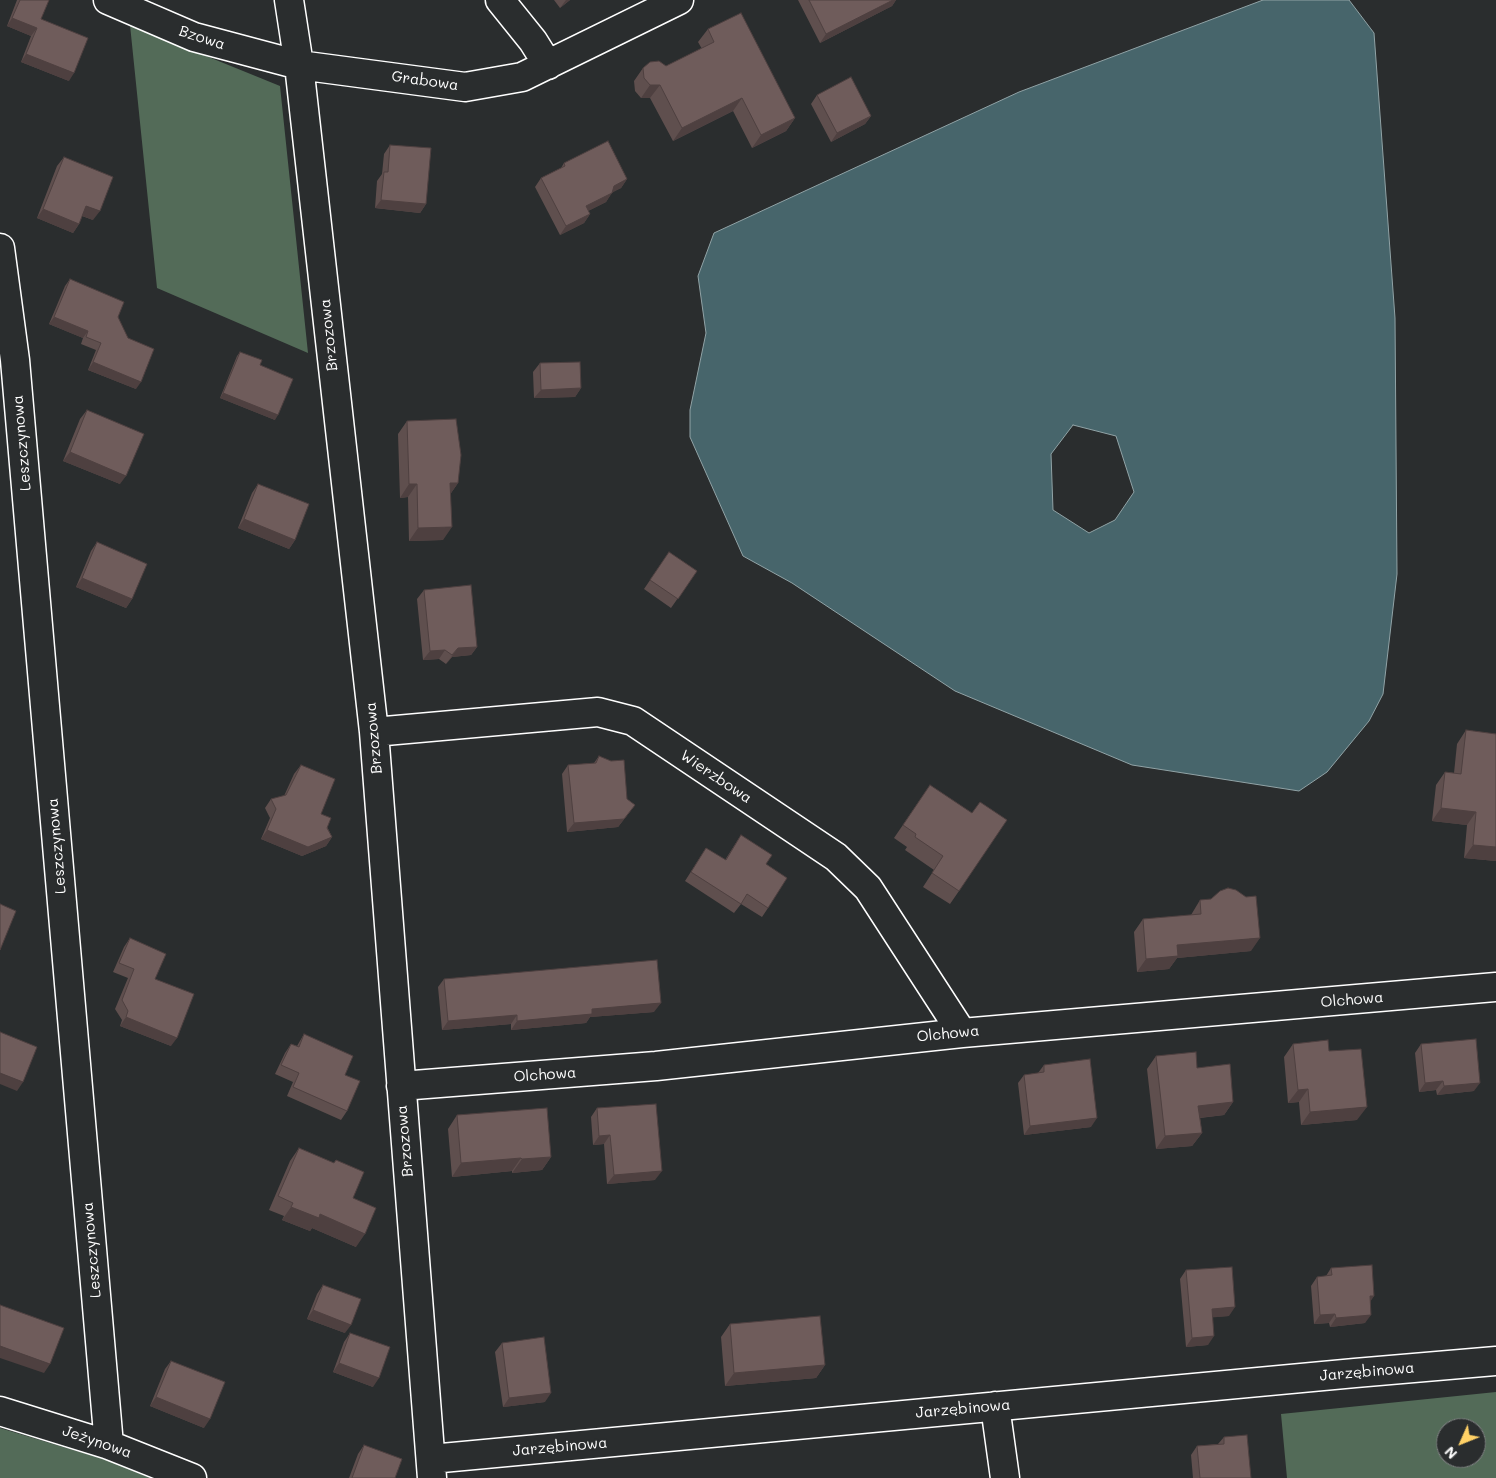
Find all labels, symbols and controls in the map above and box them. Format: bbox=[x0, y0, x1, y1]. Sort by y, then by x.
street label: Bzowa bbox=[177, 22, 227, 54]
street label: Grabowa bbox=[390, 67, 460, 95]
street label: Brzozowa bbox=[316, 298, 342, 372]
street label: Leszczynowa bbox=[9, 394, 35, 492]
street label: Brzozowa bbox=[362, 701, 386, 775]
street label: Wierzbowa bbox=[677, 747, 755, 807]
street label: Leszczynowa bbox=[44, 797, 70, 895]
street label: Olchowa bbox=[1320, 988, 1384, 1012]
street label: Olchowa bbox=[916, 1022, 980, 1046]
street label: Olchowa bbox=[513, 1064, 577, 1086]
street label: Brzozowa bbox=[393, 1104, 417, 1178]
street label: Leszczynowa bbox=[79, 1201, 105, 1299]
street label: Jarzębinowa bbox=[1319, 1359, 1415, 1385]
street label: Jarzębinowa bbox=[915, 1396, 1011, 1422]
north arrow bbox=[1436, 1418, 1486, 1468]
street label: Jeżynowa bbox=[60, 1422, 134, 1462]
street label: Jarzębinowa bbox=[512, 1434, 608, 1460]
text: N bbox=[1440, 1443, 1461, 1464]

